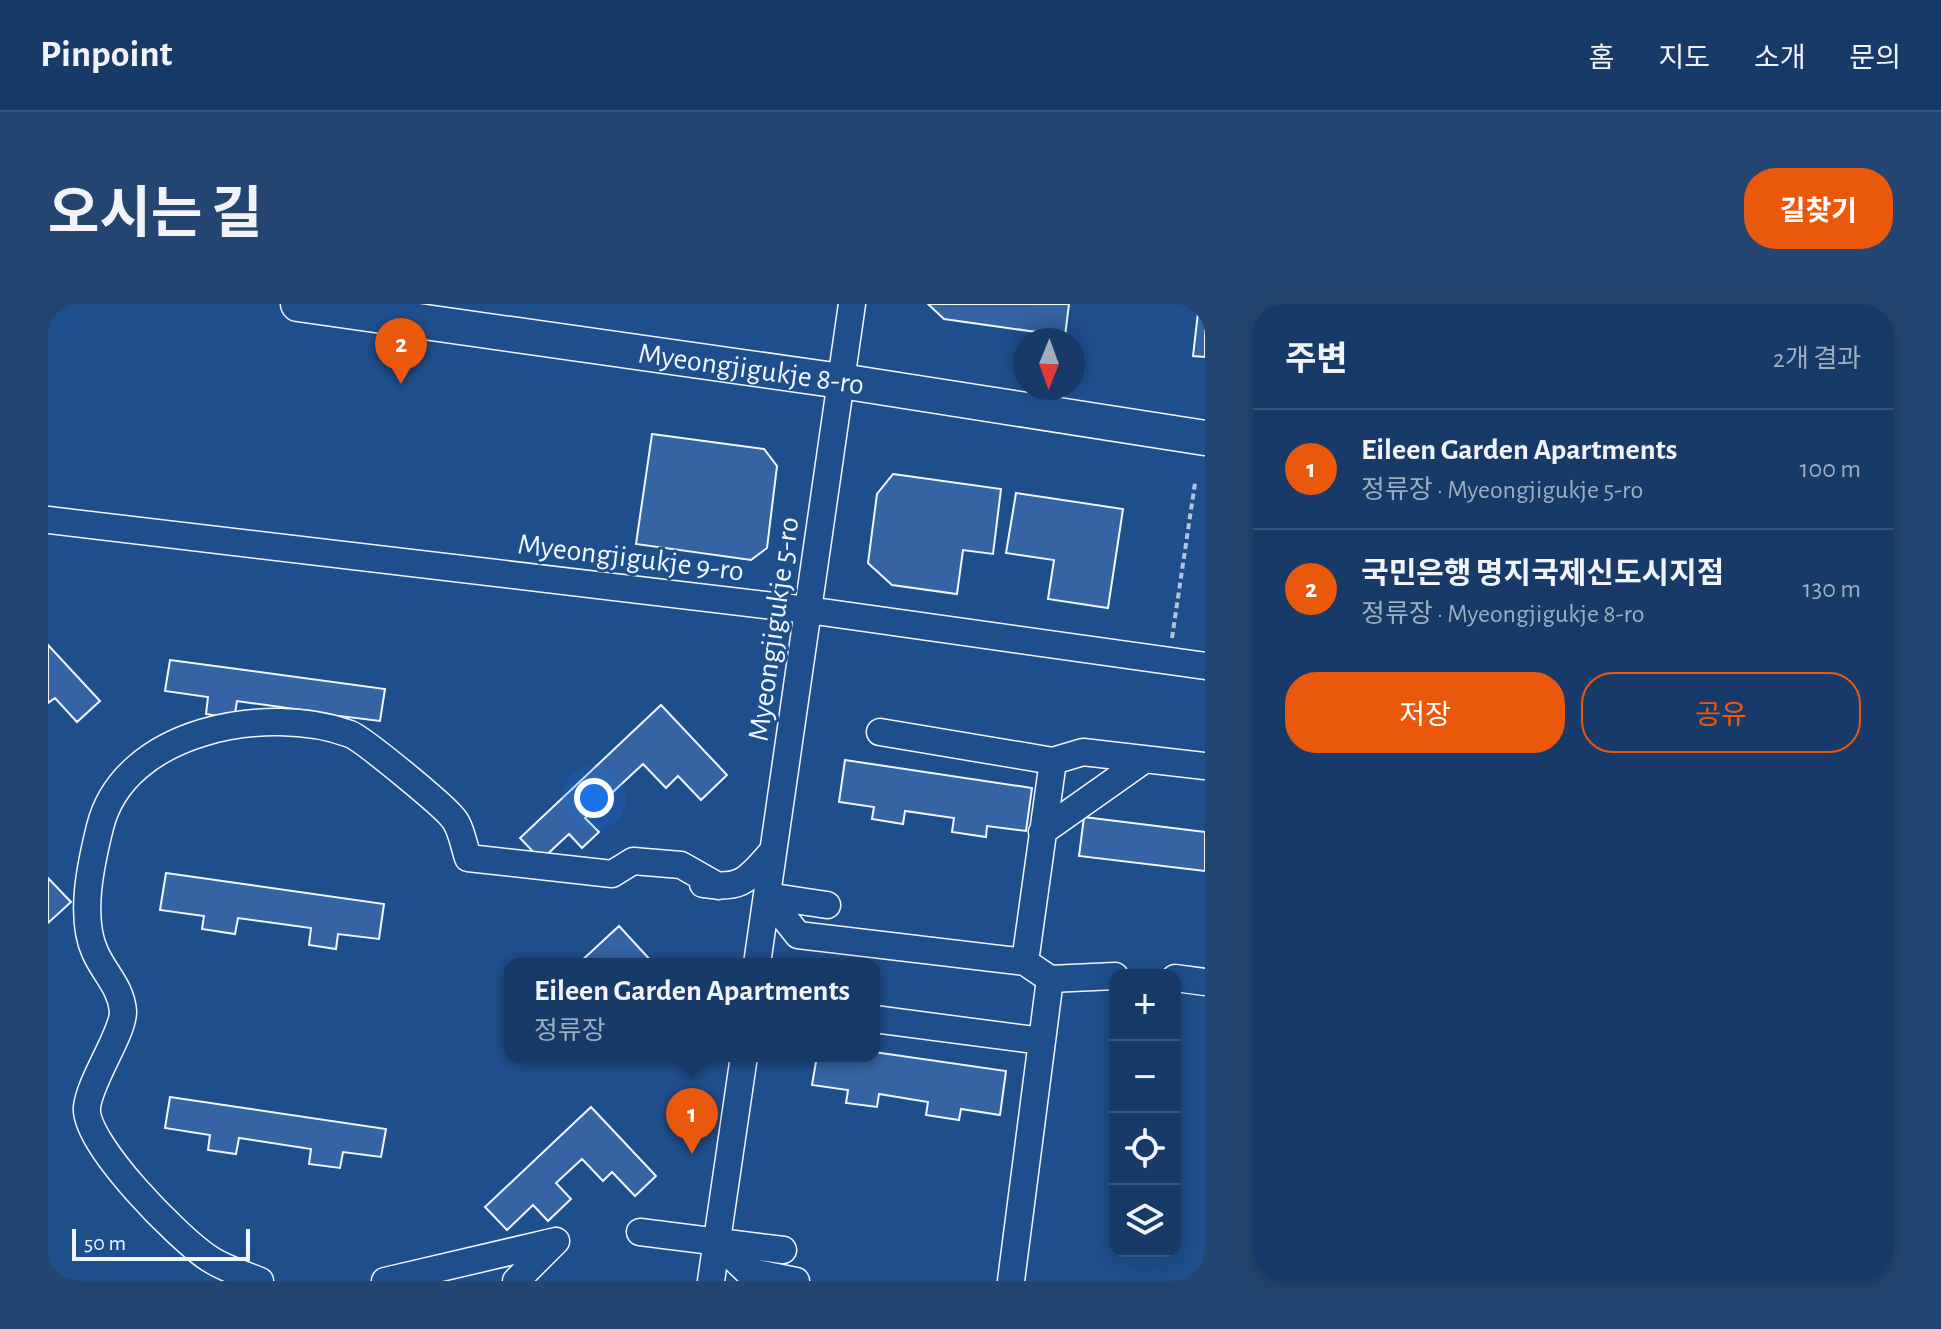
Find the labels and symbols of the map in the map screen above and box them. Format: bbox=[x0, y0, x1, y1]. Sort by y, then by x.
pin: 2 bbox=[375, 318, 427, 384]
north arrow bbox=[1013, 328, 1085, 400]
street label: Myeongjigukje 8-ro bbox=[636, 338, 866, 400]
street label: Myeongjigukje 5-ro bbox=[743, 515, 805, 743]
street label: Myeongjigukje 9-ro bbox=[516, 529, 746, 587]
your location bbox=[574, 778, 614, 818]
pin: 1 bbox=[666, 1088, 718, 1154]
scale bar bbox=[72, 1225, 250, 1261]

